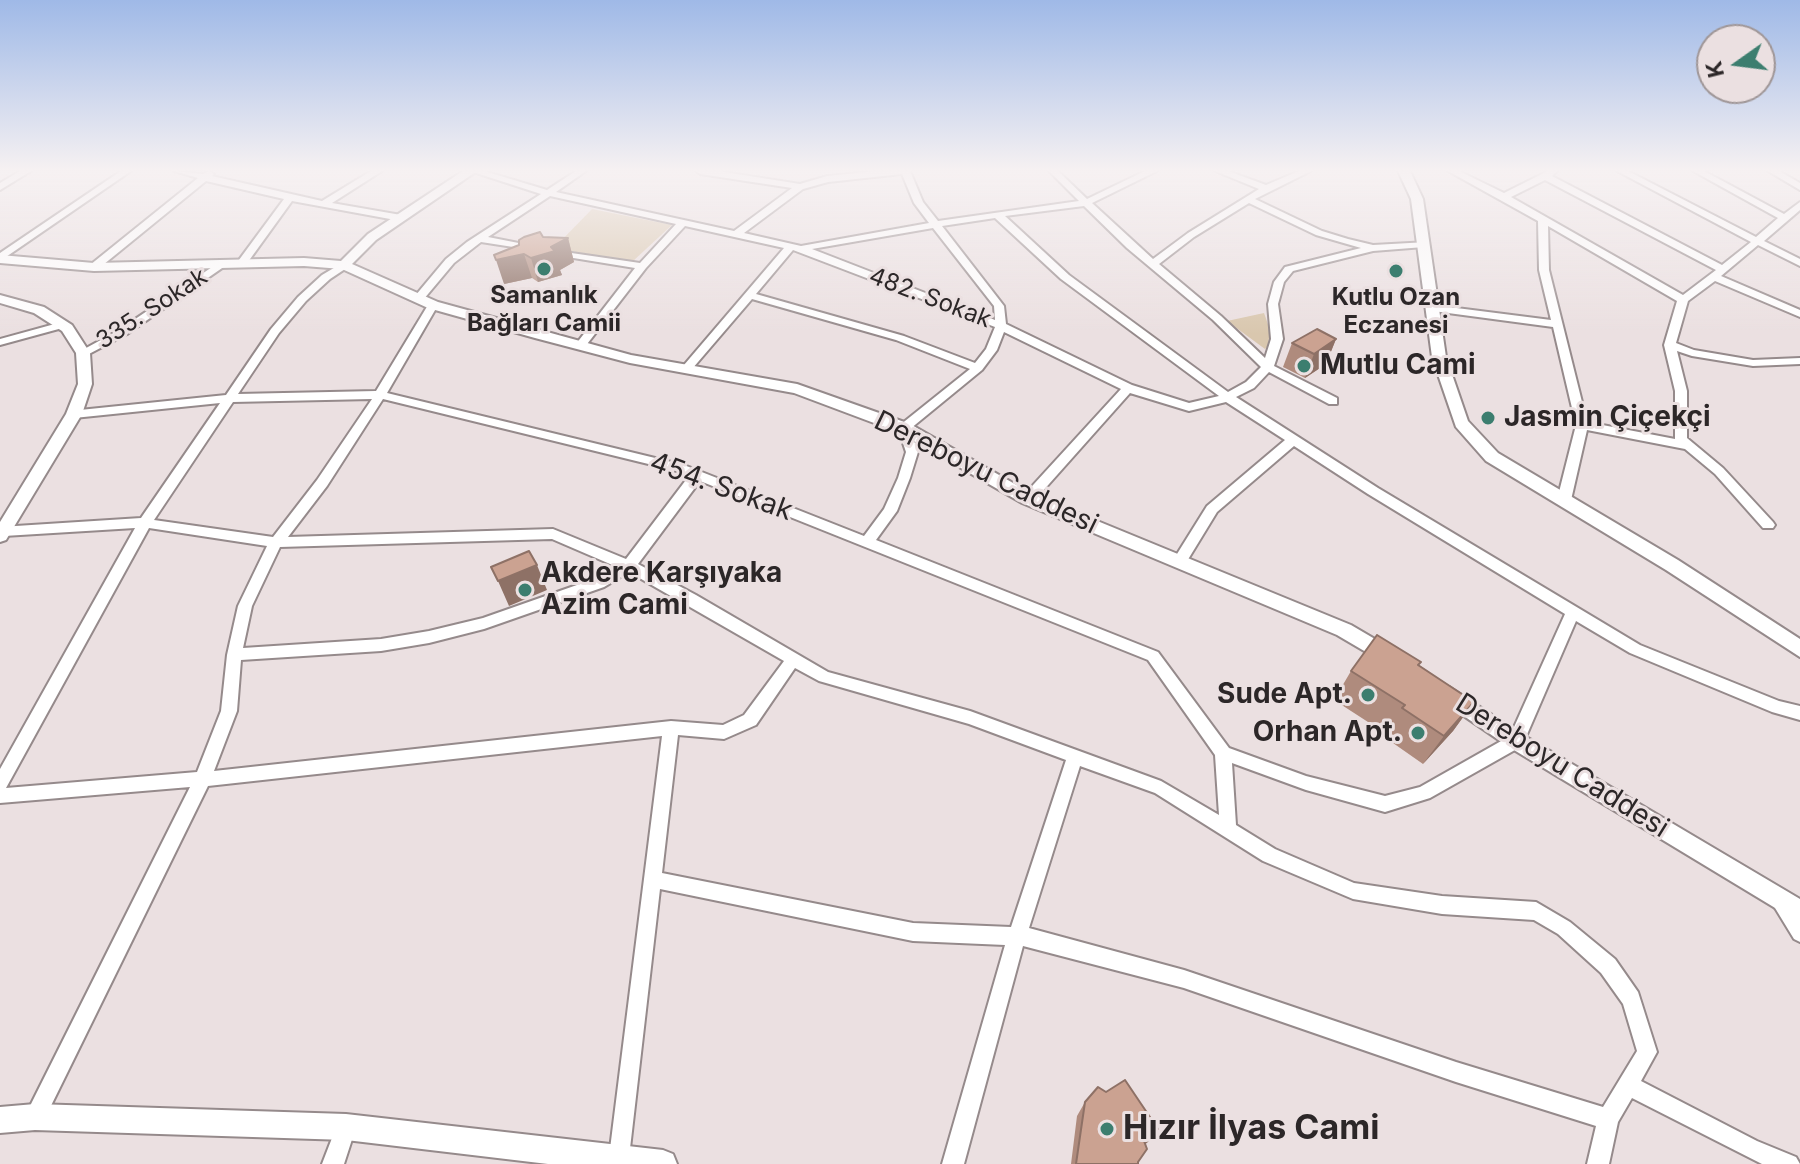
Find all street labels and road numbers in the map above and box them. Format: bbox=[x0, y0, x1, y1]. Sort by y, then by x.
street label: 335. Sokak bbox=[91, 262, 213, 356]
street label: 482. Sokak bbox=[865, 262, 995, 334]
street label: Dereboyu Caddesi bbox=[869, 404, 1103, 542]
street label: 454. Sokak bbox=[645, 446, 797, 528]
street label: Dereboyu Caddesi bbox=[1449, 687, 1675, 845]

